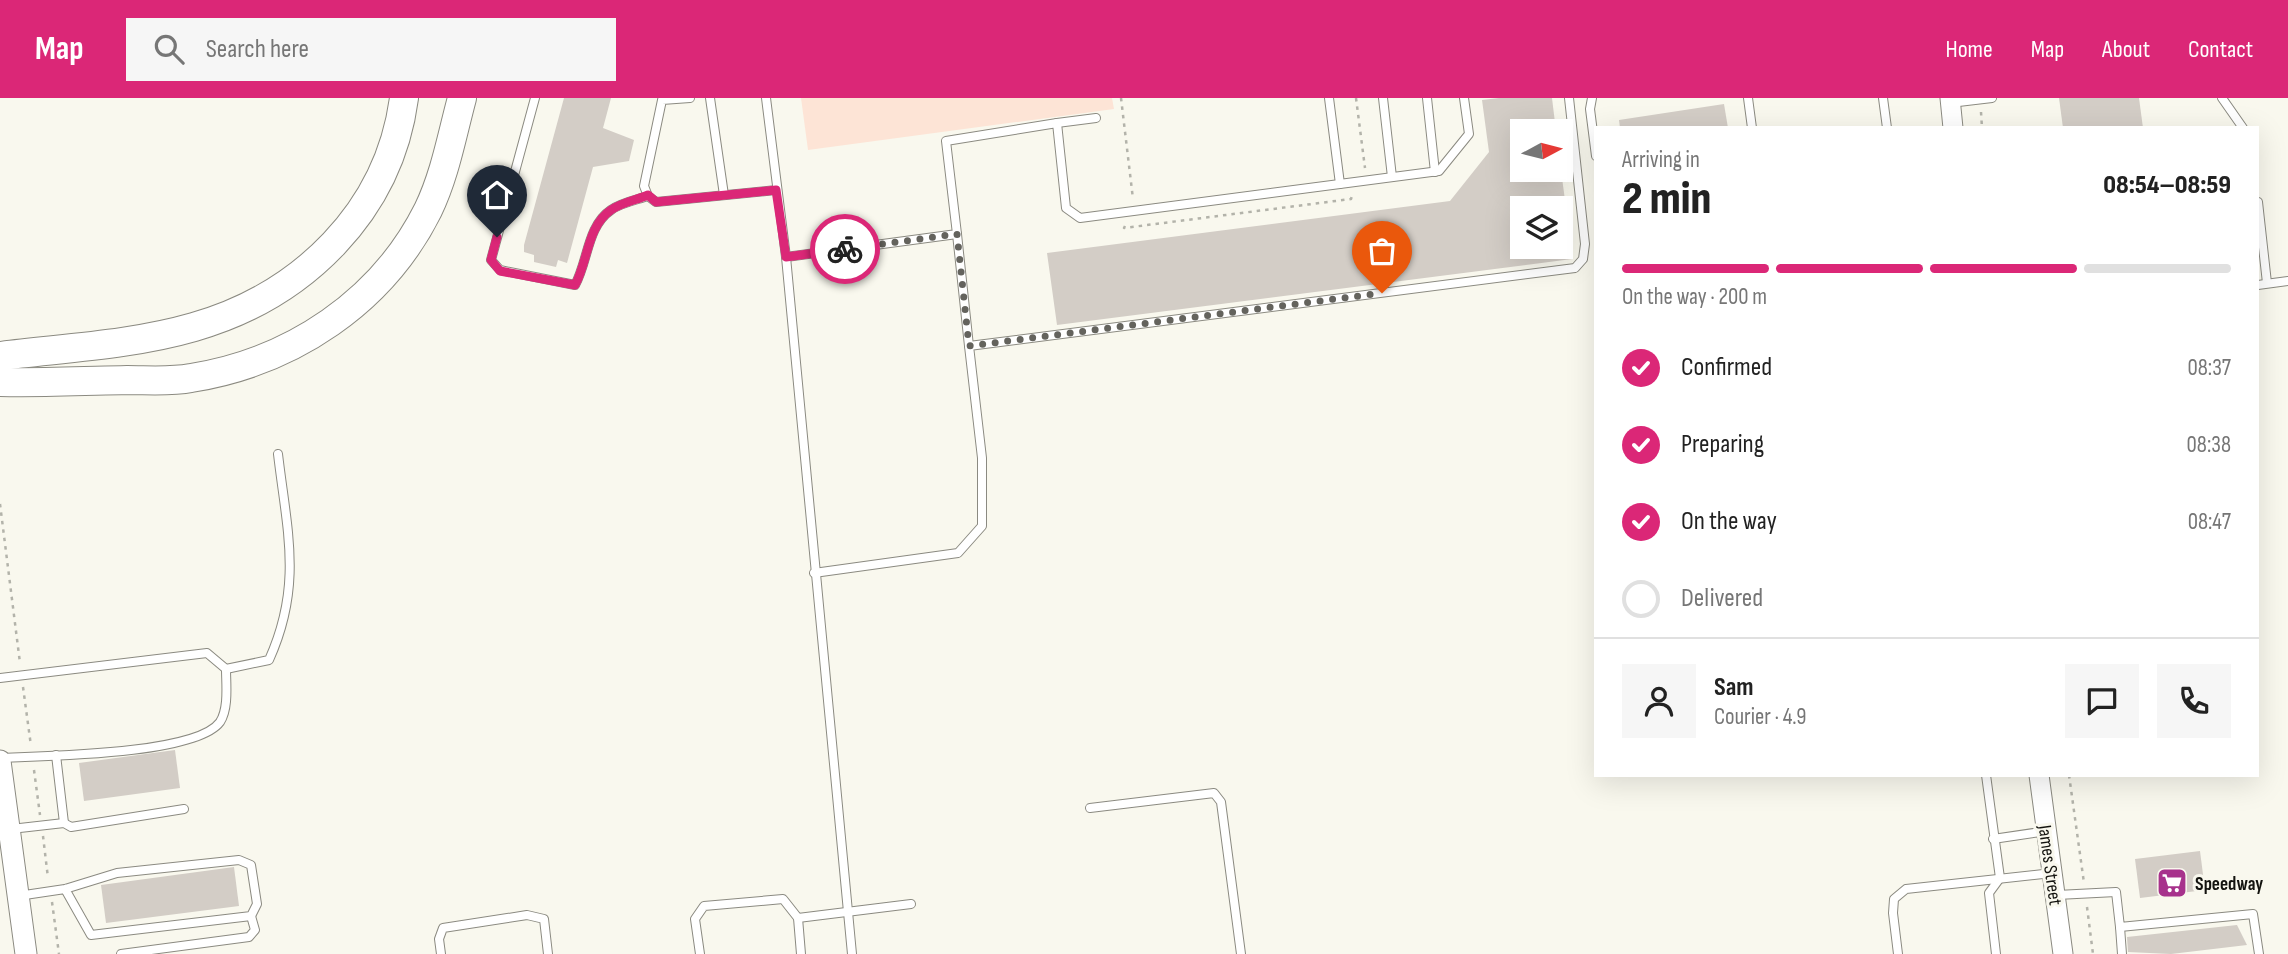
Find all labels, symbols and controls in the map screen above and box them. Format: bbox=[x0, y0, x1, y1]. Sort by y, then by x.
search box bbox=[126, 18, 616, 81]
text: Map bbox=[35, 29, 84, 69]
icon: search bbox=[150, 30, 188, 68]
text: Search here bbox=[206, 34, 309, 65]
text: Home bbox=[1945, 35, 1993, 64]
text: Map bbox=[2031, 35, 2064, 64]
text: About bbox=[2102, 35, 2150, 64]
text: Contact bbox=[2188, 35, 2253, 64]
north arrow bbox=[1510, 119, 1573, 182]
map controls bbox=[1510, 119, 1573, 259]
text: Arriving in bbox=[1622, 146, 1700, 174]
pin bbox=[467, 165, 527, 237]
text: 08:54–08:59 bbox=[2103, 170, 2231, 201]
text: 2 min bbox=[1622, 172, 1711, 227]
icon: home bbox=[478, 176, 516, 214]
button: layers bbox=[1510, 196, 1573, 259]
courier bbox=[810, 214, 880, 284]
pin bbox=[1352, 221, 1412, 293]
icon: bike bbox=[826, 230, 864, 268]
icon: bag bbox=[1363, 232, 1401, 270]
text: On the way · 200 m bbox=[1622, 283, 1767, 311]
icon: check bbox=[1622, 349, 1660, 387]
text: Confirmed bbox=[1681, 352, 1772, 383]
text: 08:37 bbox=[2187, 354, 2231, 382]
icon: check bbox=[1622, 426, 1660, 464]
text: Preparing bbox=[1681, 429, 1764, 460]
text: 08:38 bbox=[2187, 431, 2231, 459]
icon: check bbox=[1622, 503, 1660, 541]
text: On the way bbox=[1681, 506, 1777, 537]
text: 08:47 bbox=[2188, 508, 2231, 536]
text: Delivered bbox=[1681, 583, 1763, 614]
button: person bbox=[1622, 664, 1696, 738]
button: chat bbox=[2065, 664, 2139, 738]
button: phone bbox=[2157, 664, 2231, 738]
text: Sam bbox=[1714, 672, 1754, 703]
text: Courier · 4.9 bbox=[1714, 703, 1806, 731]
street label: James Street bbox=[2032, 823, 2067, 907]
supermarket icon: Speedway bbox=[2155, 866, 2189, 900]
place label: Speedway bbox=[2195, 873, 2263, 896]

